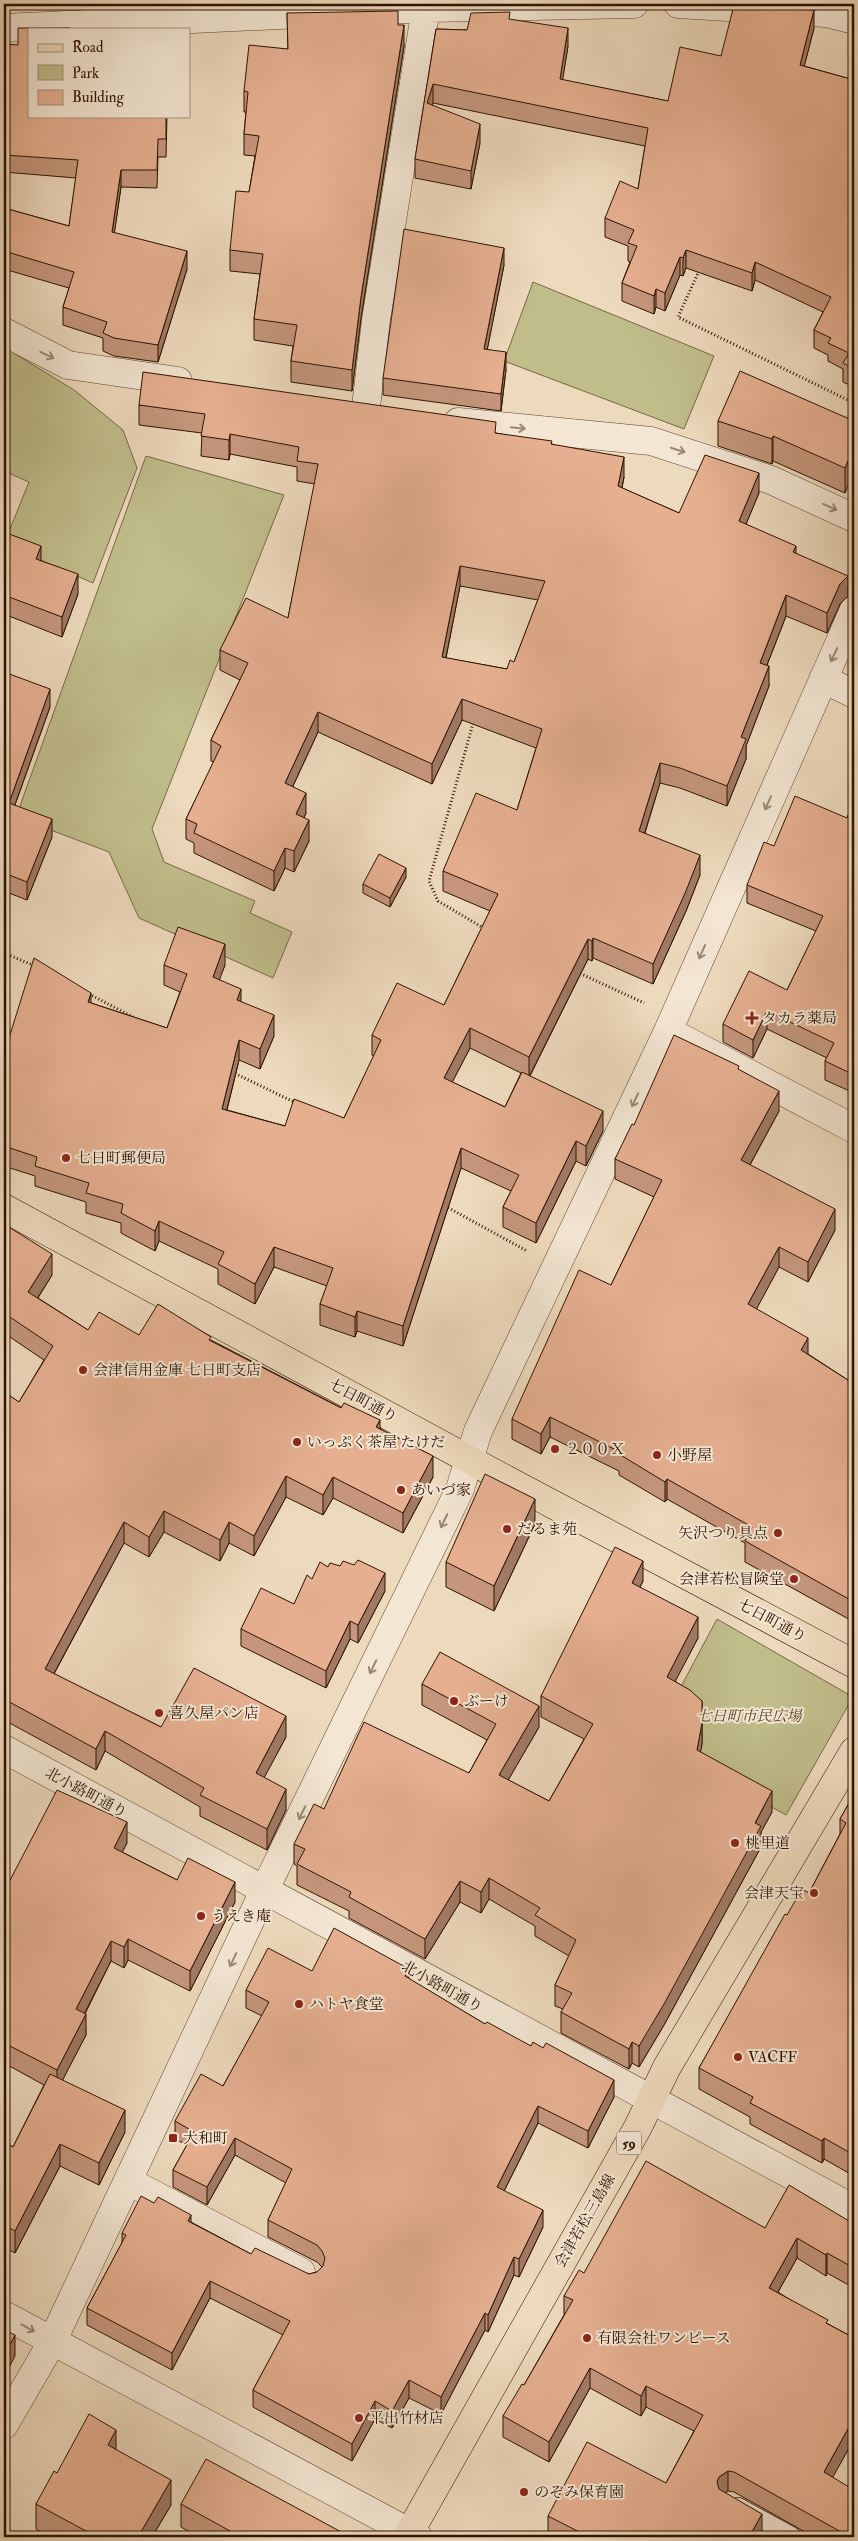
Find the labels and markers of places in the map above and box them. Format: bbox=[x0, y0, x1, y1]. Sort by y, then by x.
place label: タカラ薬局 bbox=[762, 1009, 837, 1028]
marker: タカラ薬局 bbox=[746, 1012, 758, 1024]
place label: 七日町郵便局 bbox=[76, 1149, 166, 1168]
marker: 七日町郵便局 bbox=[60, 1152, 72, 1164]
place label: 会津信用金庫 七日町支店 bbox=[93, 1361, 261, 1380]
marker: 会津信用金庫 七日町支店 bbox=[77, 1364, 89, 1376]
place label: いっぷく茶屋 たけだ bbox=[307, 1433, 445, 1452]
marker: いっぷく茶屋 たけだ bbox=[291, 1436, 303, 1448]
place label: ２００Ｘ bbox=[565, 1440, 625, 1459]
marker: ２００Ｘ bbox=[549, 1443, 561, 1455]
place label: 小野屋 bbox=[667, 1446, 712, 1465]
marker: 小野屋 bbox=[651, 1449, 663, 1461]
place label: あいづ家 bbox=[411, 1481, 471, 1500]
marker: あいづ家 bbox=[395, 1484, 407, 1496]
place label: だるま苑 bbox=[517, 1520, 577, 1539]
marker: だるま苑 bbox=[501, 1523, 513, 1535]
place label: 矢沢つり具点 bbox=[678, 1524, 768, 1543]
marker: 矢沢つり具点 bbox=[772, 1527, 784, 1539]
place label: 会津若松冒険堂 bbox=[679, 1570, 784, 1589]
marker: 会津若松冒険堂 bbox=[788, 1573, 800, 1585]
place label: ぶーけ bbox=[464, 1692, 509, 1711]
marker: ぶーけ bbox=[448, 1695, 460, 1707]
place label: 喜久屋パン店 bbox=[169, 1704, 259, 1723]
marker: 喜久屋パン店 bbox=[153, 1707, 165, 1719]
place label: 桃里道 bbox=[745, 1834, 790, 1853]
marker: 桃里道 bbox=[729, 1837, 741, 1849]
place label: 会津天宝 bbox=[744, 1884, 804, 1903]
marker: 会津天宝 bbox=[808, 1887, 820, 1899]
place label: うえき庵 bbox=[211, 1907, 271, 1926]
marker: うえき庵 bbox=[195, 1910, 207, 1922]
place label: ハトヤ食堂 bbox=[309, 1995, 384, 2014]
marker: ハトヤ食堂 bbox=[293, 1998, 305, 2010]
place label: VACFF bbox=[748, 2048, 798, 2067]
marker: VACFF bbox=[732, 2051, 744, 2063]
place label: 大和町 bbox=[183, 2129, 228, 2148]
marker: 大和町 bbox=[167, 2132, 179, 2144]
place label: 有限会社ワンピース bbox=[597, 2329, 731, 2348]
marker: 有限会社ワンピース bbox=[581, 2332, 593, 2344]
place label: 平出竹材店 bbox=[369, 2409, 444, 2428]
marker: 平出竹材店 bbox=[353, 2412, 365, 2424]
place label: のぞみ保育園 bbox=[534, 2483, 624, 2502]
marker: のぞみ保育園 bbox=[518, 2486, 530, 2498]

